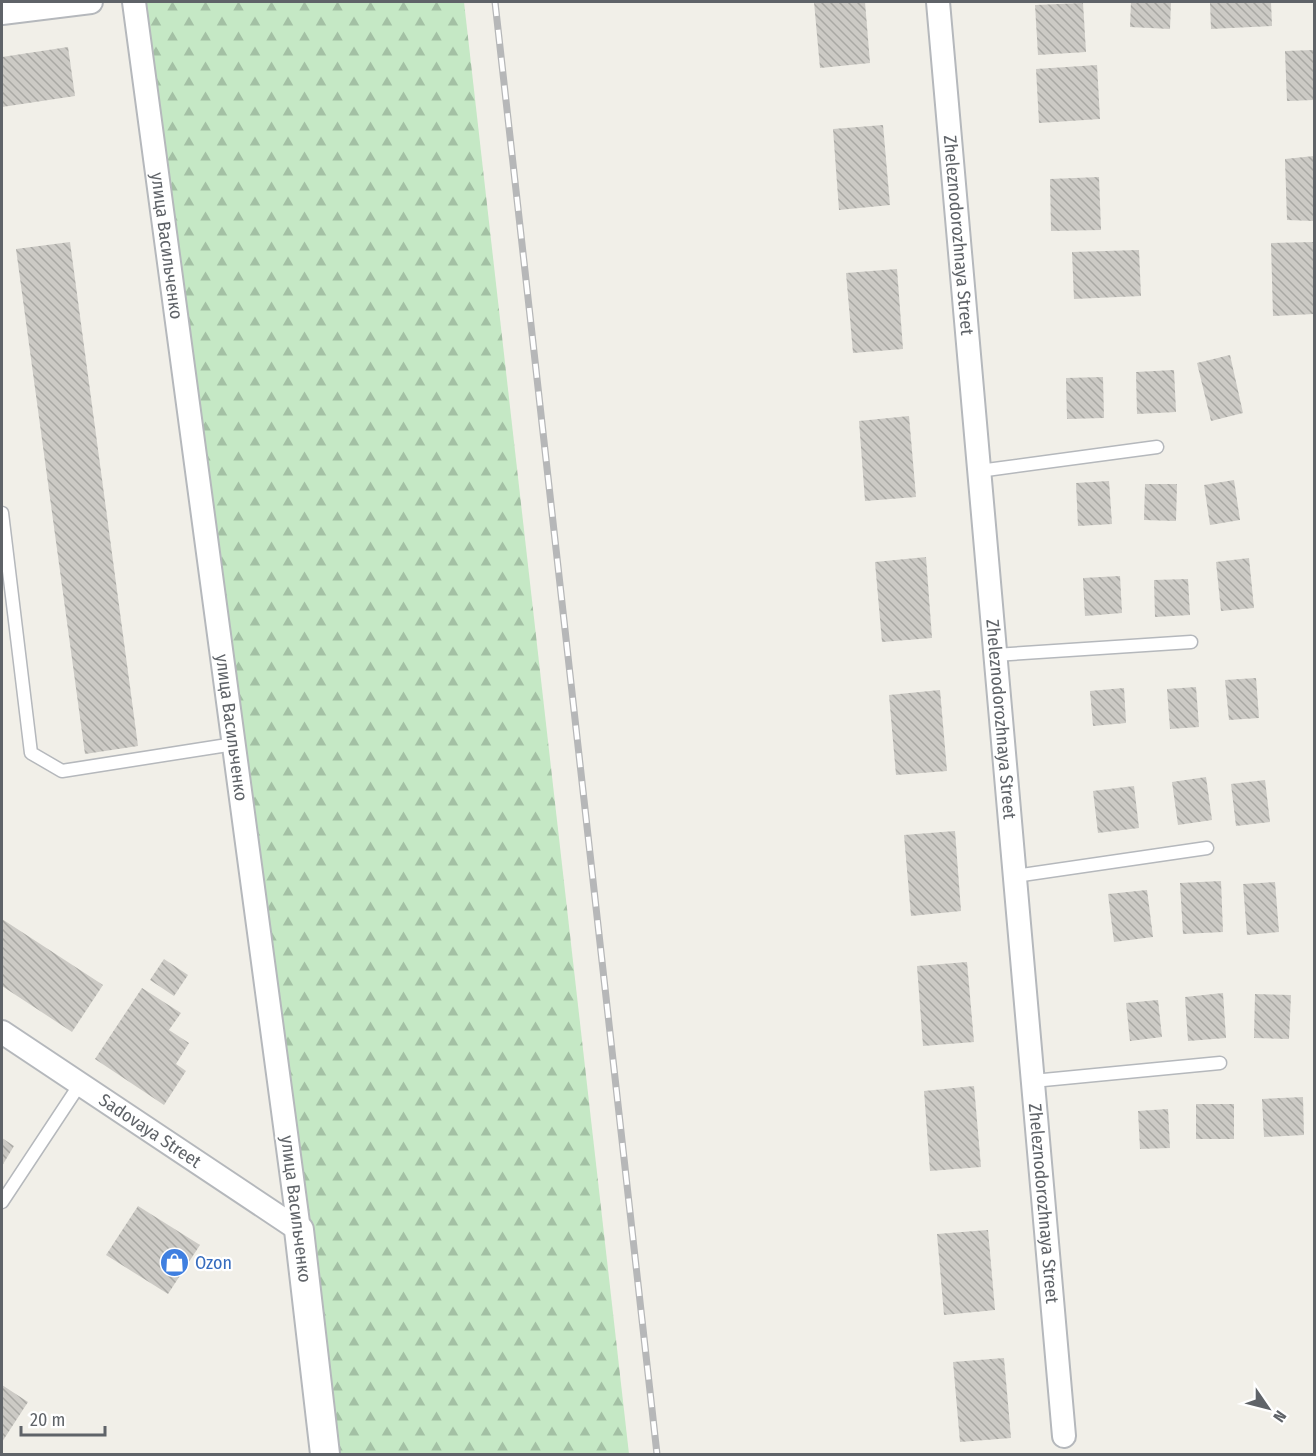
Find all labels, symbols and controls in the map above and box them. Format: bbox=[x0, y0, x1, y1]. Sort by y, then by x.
street label: Zheleznodorozhnaya Street bbox=[939, 134, 978, 336]
street label: улица Васильченко bbox=[146, 171, 188, 321]
street label: Zheleznodorozhnaya Street bbox=[981, 618, 1021, 820]
street label: улица Васильченко bbox=[211, 653, 252, 802]
street label: Sadovaya Street bbox=[95, 1089, 206, 1173]
street label: Zheleznodorozhnaya Street bbox=[1024, 1103, 1063, 1304]
street label: улица Васильченко bbox=[276, 1134, 316, 1284]
shop icon: Ozon bbox=[158, 1247, 190, 1279]
place label: Ozon bbox=[195, 1252, 232, 1274]
north arrow bbox=[1238, 1378, 1298, 1438]
scale bar bbox=[21, 1399, 105, 1437]
text: N bbox=[1269, 1407, 1290, 1426]
text: 20 m bbox=[30, 1409, 65, 1431]

